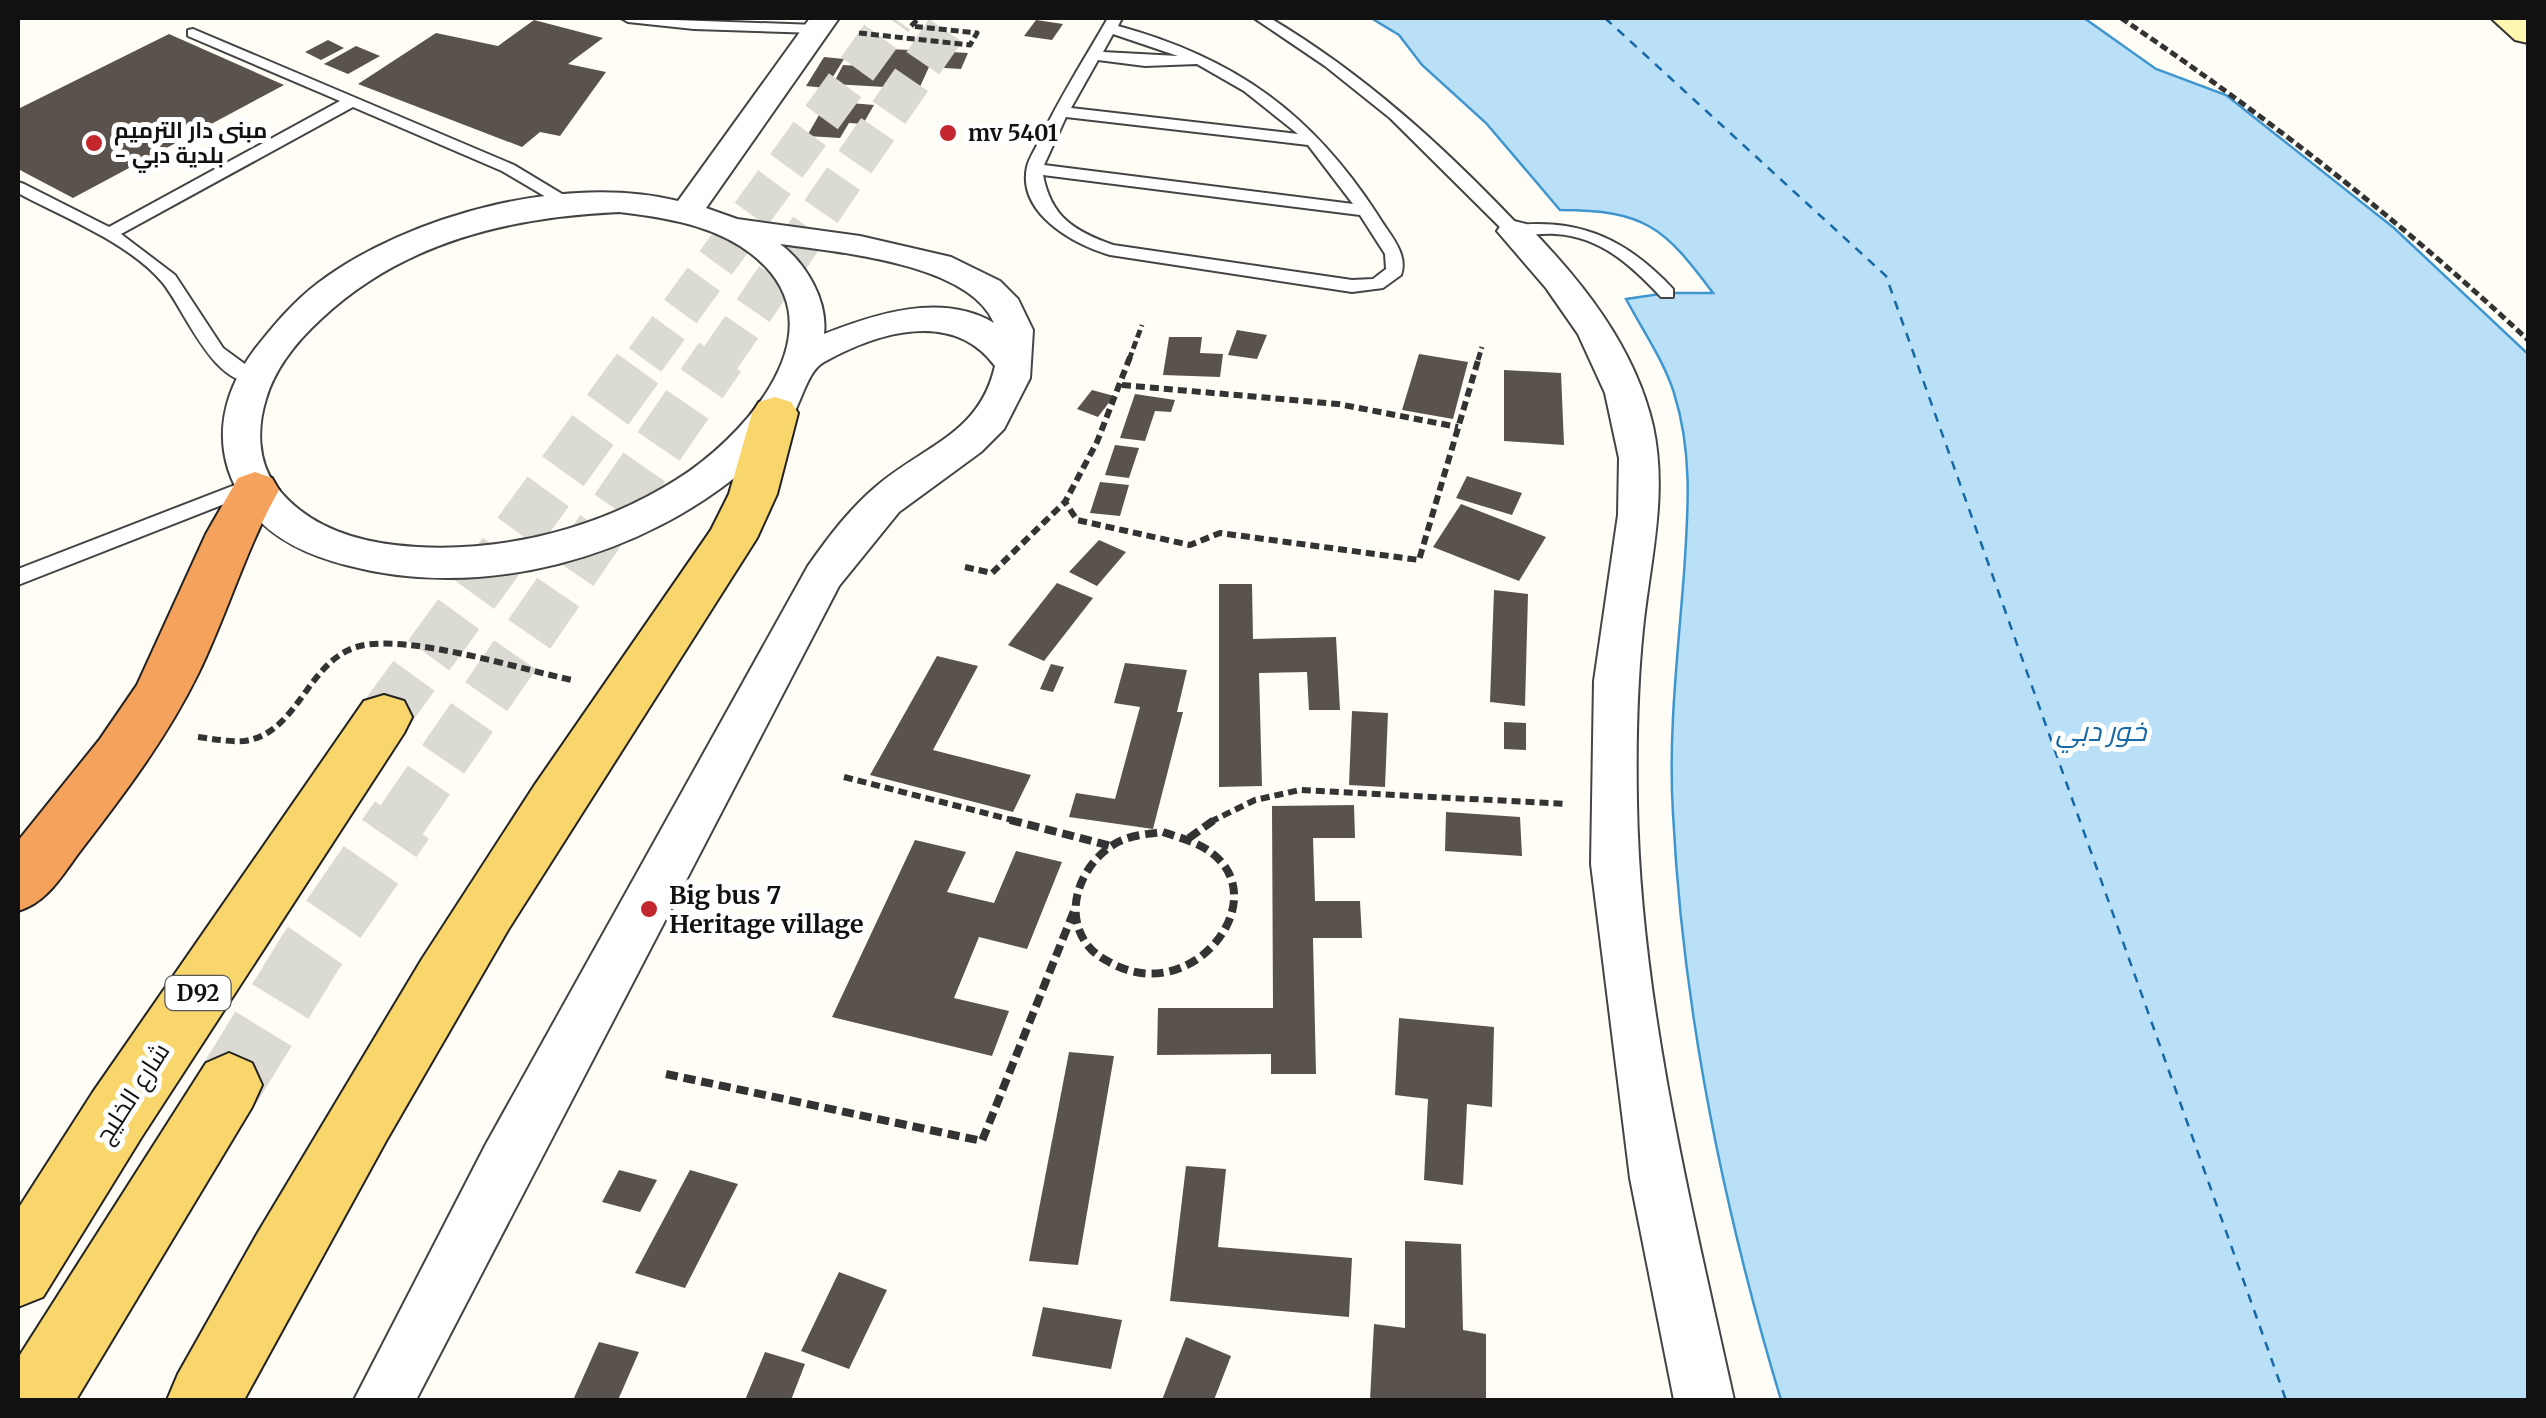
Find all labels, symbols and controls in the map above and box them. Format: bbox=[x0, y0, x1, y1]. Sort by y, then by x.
place label: مبنى دار الترميم - بلدية دبي bbox=[114, 116, 267, 173]
place label: mv 5401 bbox=[968, 119, 1058, 147]
marker: mv 5401 bbox=[937, 122, 959, 144]
marker: مبنى دار الترميم - بلدية دبي bbox=[83, 132, 105, 154]
water label: خور دبي bbox=[2055, 713, 2148, 754]
place label: Big bus 7 Heritage village bbox=[669, 879, 864, 940]
marker: Big bus 7 Heritage village bbox=[638, 898, 660, 920]
road number: D92 bbox=[166, 976, 230, 1010]
street label: شارع الخليج bbox=[88, 1037, 177, 1150]

